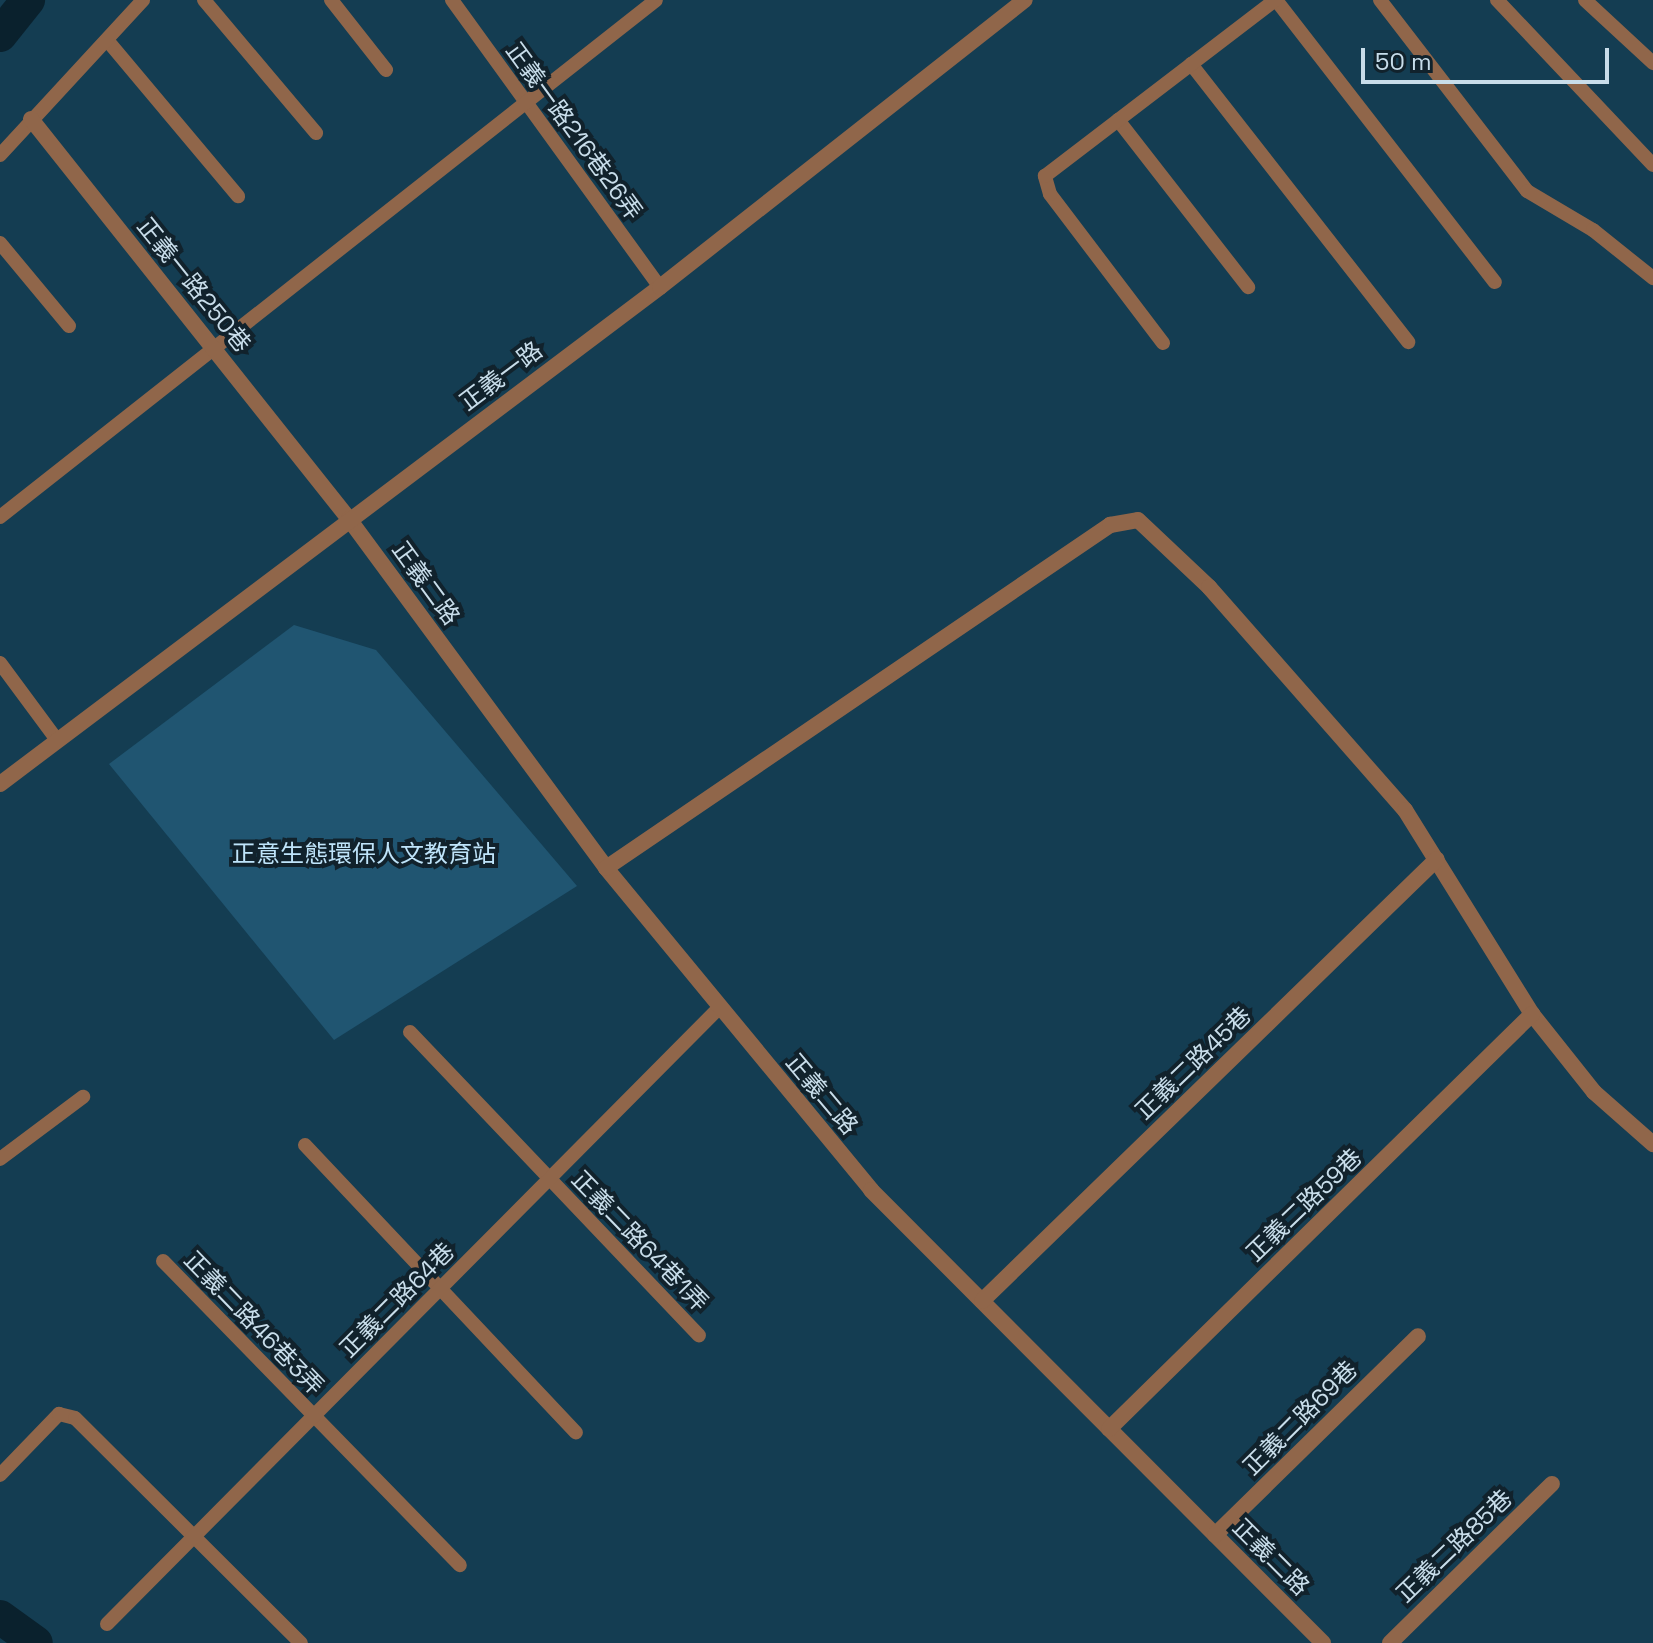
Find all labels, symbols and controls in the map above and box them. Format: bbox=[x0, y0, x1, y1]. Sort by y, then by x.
scale bar bbox=[1365, 32, 1613, 82]
street label: 正義一路216巷26弄 bbox=[500, 37, 648, 225]
text: 50 m bbox=[1375, 46, 1432, 77]
street label: 正義一路250巷 bbox=[131, 212, 257, 358]
street label: 正義一路 bbox=[454, 336, 548, 416]
street label: 正義二路 bbox=[386, 536, 466, 630]
park label: 正意生態環保人文教育站 bbox=[232, 840, 496, 868]
street label: 正義二路45巷 bbox=[1129, 1001, 1257, 1125]
street label: 正義二路 bbox=[780, 1048, 864, 1140]
street label: 正義二路59巷 bbox=[1240, 1143, 1368, 1267]
street label: 正義二路64巷1弄 bbox=[566, 1165, 714, 1317]
street label: 正義二路64巷 bbox=[334, 1237, 460, 1363]
street label: 正義二路46巷3弄 bbox=[178, 1245, 330, 1401]
street label: 正義二路69巷 bbox=[1237, 1355, 1363, 1481]
street label: 正義二路85巷 bbox=[1390, 1484, 1518, 1608]
street label: 正義二路 bbox=[1227, 1513, 1315, 1601]

